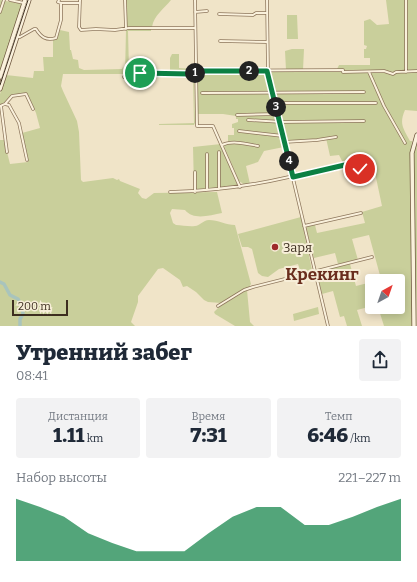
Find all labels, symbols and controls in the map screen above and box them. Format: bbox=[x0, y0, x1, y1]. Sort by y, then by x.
pin bbox=[123, 56, 157, 90]
pin: 2 bbox=[239, 61, 259, 81]
icon: arrive bbox=[129, 62, 151, 84]
pin: 1 bbox=[185, 63, 205, 83]
text: 2 bbox=[246, 64, 252, 77]
text: 1 bbox=[193, 66, 197, 79]
pin: 3 bbox=[266, 97, 286, 117]
text: 3 bbox=[273, 100, 279, 113]
pin: 4 bbox=[279, 151, 299, 171]
pin bbox=[343, 152, 377, 186]
text: 4 bbox=[286, 154, 292, 167]
icon: check bbox=[349, 158, 371, 180]
place label: Заря bbox=[283, 240, 312, 255]
marker: Заря bbox=[270, 242, 280, 252]
district label: Крекинг bbox=[285, 264, 359, 285]
north arrow bbox=[365, 274, 405, 314]
map controls bbox=[365, 274, 405, 314]
scale bar bbox=[12, 298, 68, 317]
text: 200 m bbox=[18, 300, 51, 313]
text: Утренний забег bbox=[16, 339, 192, 366]
button: share bbox=[359, 339, 401, 381]
text: 08:41 bbox=[16, 368, 48, 383]
text: Дистанция bbox=[48, 410, 108, 423]
text: Время bbox=[192, 410, 225, 423]
text: Темп bbox=[325, 410, 353, 423]
text: 1.11 bbox=[53, 423, 84, 447]
text: 7:31 bbox=[190, 423, 227, 447]
text: 6:46 bbox=[307, 423, 348, 447]
text: km bbox=[84, 432, 103, 445]
text: /km bbox=[348, 432, 371, 445]
text: Набор высоты bbox=[16, 470, 107, 485]
text: 221–227 m bbox=[338, 470, 401, 485]

